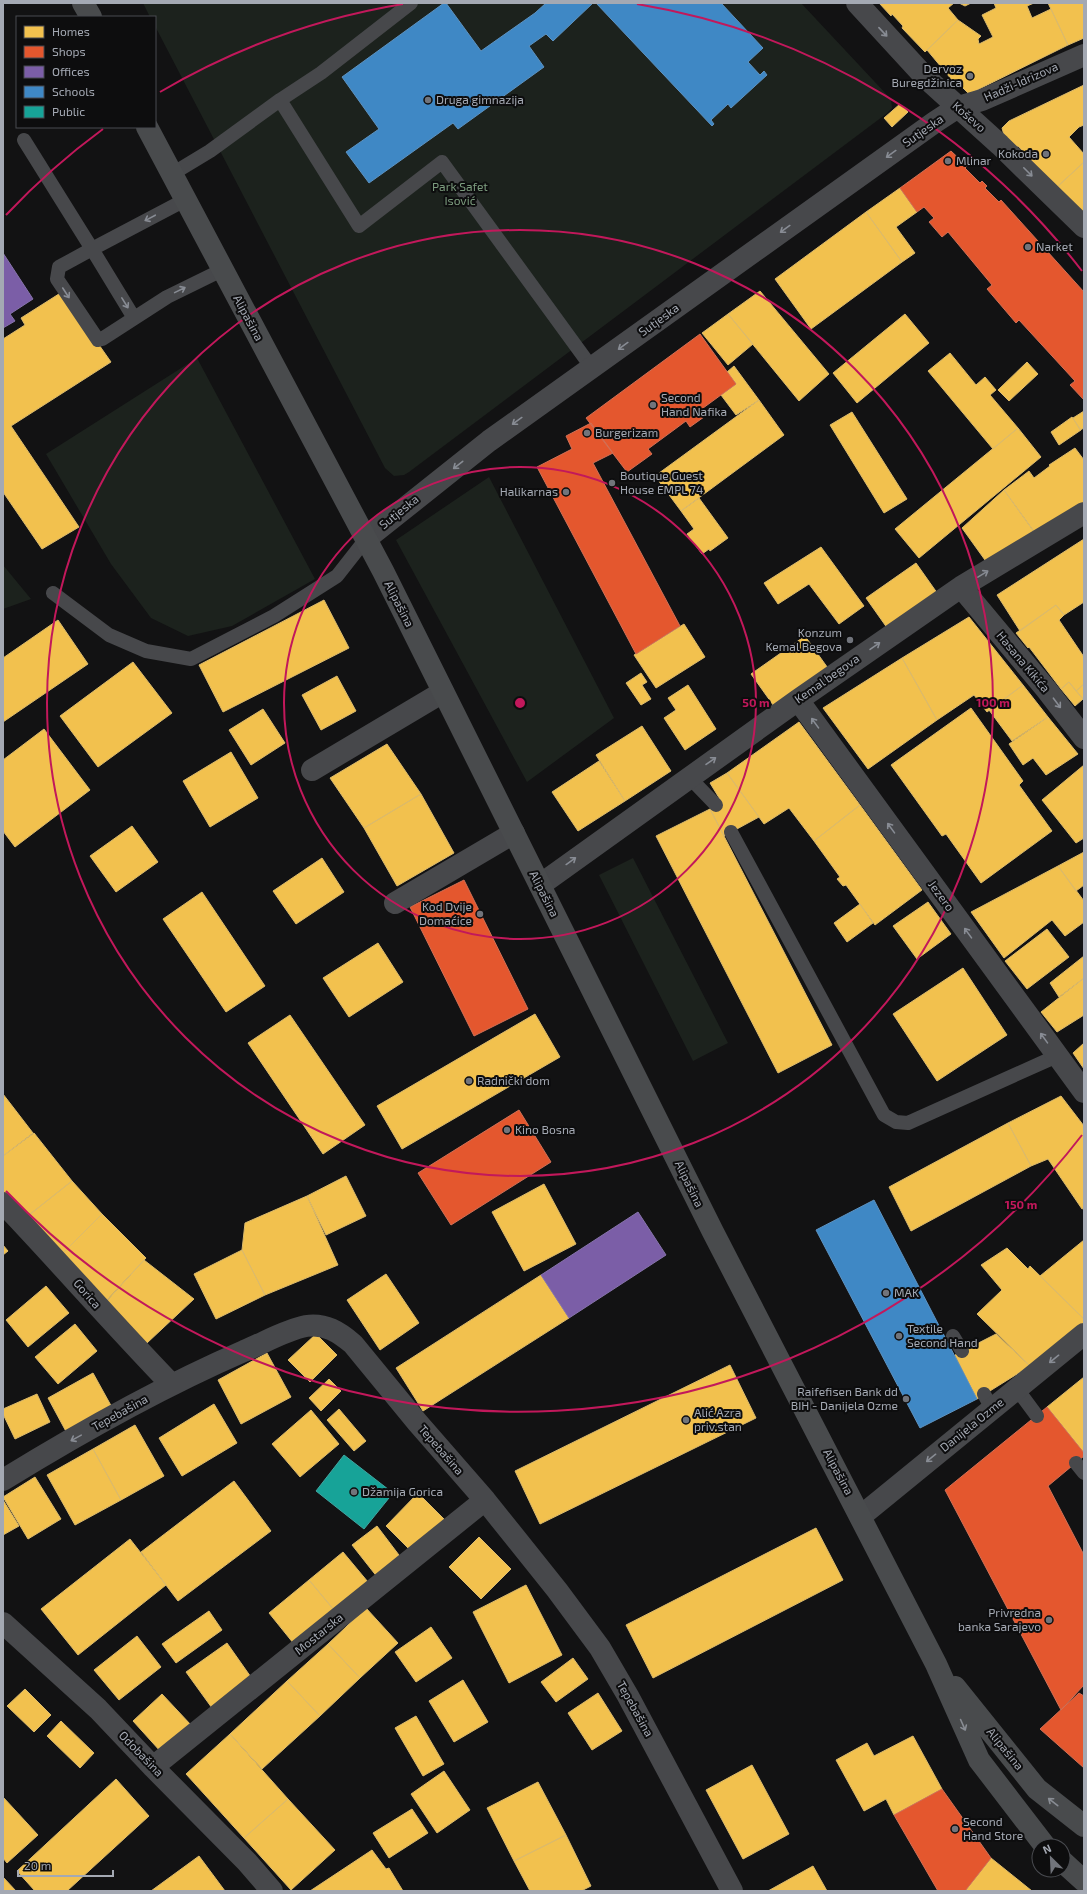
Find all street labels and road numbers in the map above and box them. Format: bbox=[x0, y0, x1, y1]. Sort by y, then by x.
street label: Hadži-Idrizova bbox=[981, 59, 1060, 104]
street label: Koševo bbox=[950, 98, 989, 135]
street label: Sutjeska bbox=[899, 111, 946, 150]
street label: Alipašina bbox=[231, 292, 267, 343]
street label: Sutjeska bbox=[636, 300, 682, 339]
street label: Sutjeska bbox=[376, 491, 421, 532]
street label: Alipašina bbox=[382, 578, 418, 629]
street label: Hasana Kikića bbox=[994, 628, 1053, 695]
street label: Kemal begova bbox=[791, 651, 862, 706]
street label: Alipašina bbox=[527, 868, 563, 919]
street label: Jezero bbox=[926, 877, 958, 914]
street label: Alipašina bbox=[673, 1158, 707, 1209]
street label: Gorica bbox=[71, 1276, 104, 1311]
street label: Tepebašina bbox=[89, 1391, 150, 1433]
street label: Danijela Ozme bbox=[937, 1394, 1007, 1455]
street label: Tepebašina bbox=[416, 1422, 467, 1477]
street label: Alipašina bbox=[821, 1446, 857, 1497]
street label: Mostarska bbox=[291, 1609, 345, 1657]
street label: Tepebašina bbox=[615, 1678, 657, 1739]
street label: Alipašina bbox=[985, 1724, 1027, 1772]
street label: Odobašina bbox=[117, 1728, 167, 1779]

